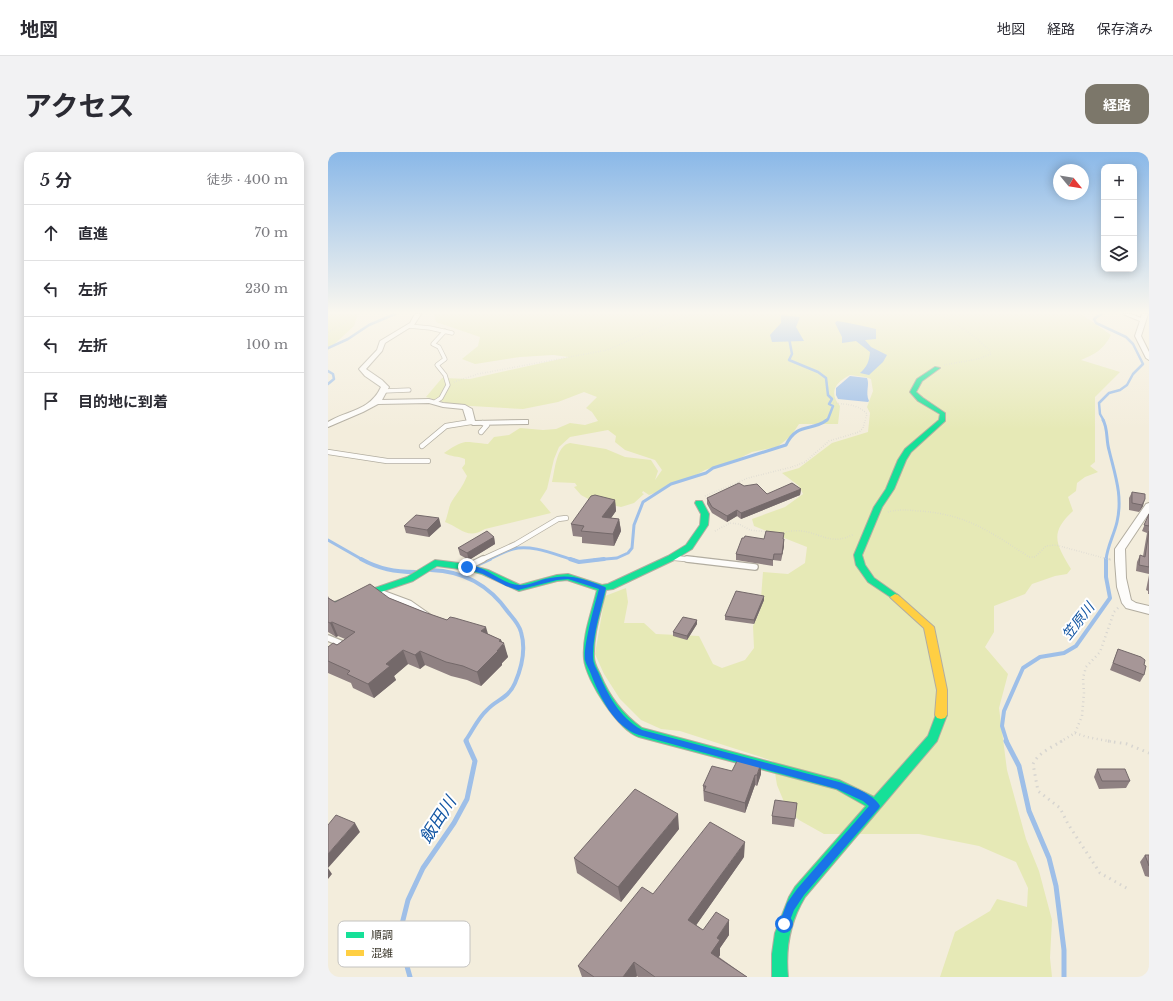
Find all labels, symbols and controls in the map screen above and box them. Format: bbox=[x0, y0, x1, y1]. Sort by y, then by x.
text: 地図 bbox=[20, 18, 58, 41]
text: 地図 bbox=[997, 20, 1025, 38]
text: 経路 bbox=[1047, 20, 1075, 38]
text: 保存済み bbox=[1097, 20, 1153, 38]
button: 経路 bbox=[1085, 84, 1149, 124]
text: アクセス bbox=[24, 89, 135, 124]
north arrow bbox=[1053, 164, 1089, 200]
map controls bbox=[1101, 164, 1137, 272]
button: + bbox=[1101, 164, 1137, 200]
text: 5 分 bbox=[40, 170, 72, 191]
text: 徒歩 · 400 m bbox=[207, 171, 288, 188]
button: − bbox=[1101, 200, 1137, 236]
icon: ahead bbox=[40, 222, 62, 244]
text: 直進 bbox=[78, 224, 108, 243]
text: 70 m bbox=[255, 224, 288, 241]
button: layers bbox=[1101, 236, 1137, 272]
icon: left bbox=[40, 278, 62, 300]
text: 左折 bbox=[78, 280, 108, 299]
text: 230 m bbox=[245, 280, 288, 297]
icon: left bbox=[40, 334, 62, 356]
text: 左折 bbox=[78, 336, 108, 355]
text: 100 m bbox=[246, 336, 288, 353]
icon: arrive bbox=[40, 390, 62, 412]
text: 目的地に到着 bbox=[78, 392, 168, 411]
route end bbox=[458, 558, 476, 576]
water label: 笠原川 bbox=[1058, 597, 1099, 643]
water label: 飯田川 bbox=[415, 791, 462, 847]
route start bbox=[775, 915, 793, 933]
legend bbox=[338, 921, 470, 967]
text: 順調 bbox=[371, 928, 393, 942]
text: 混雑 bbox=[371, 946, 393, 960]

